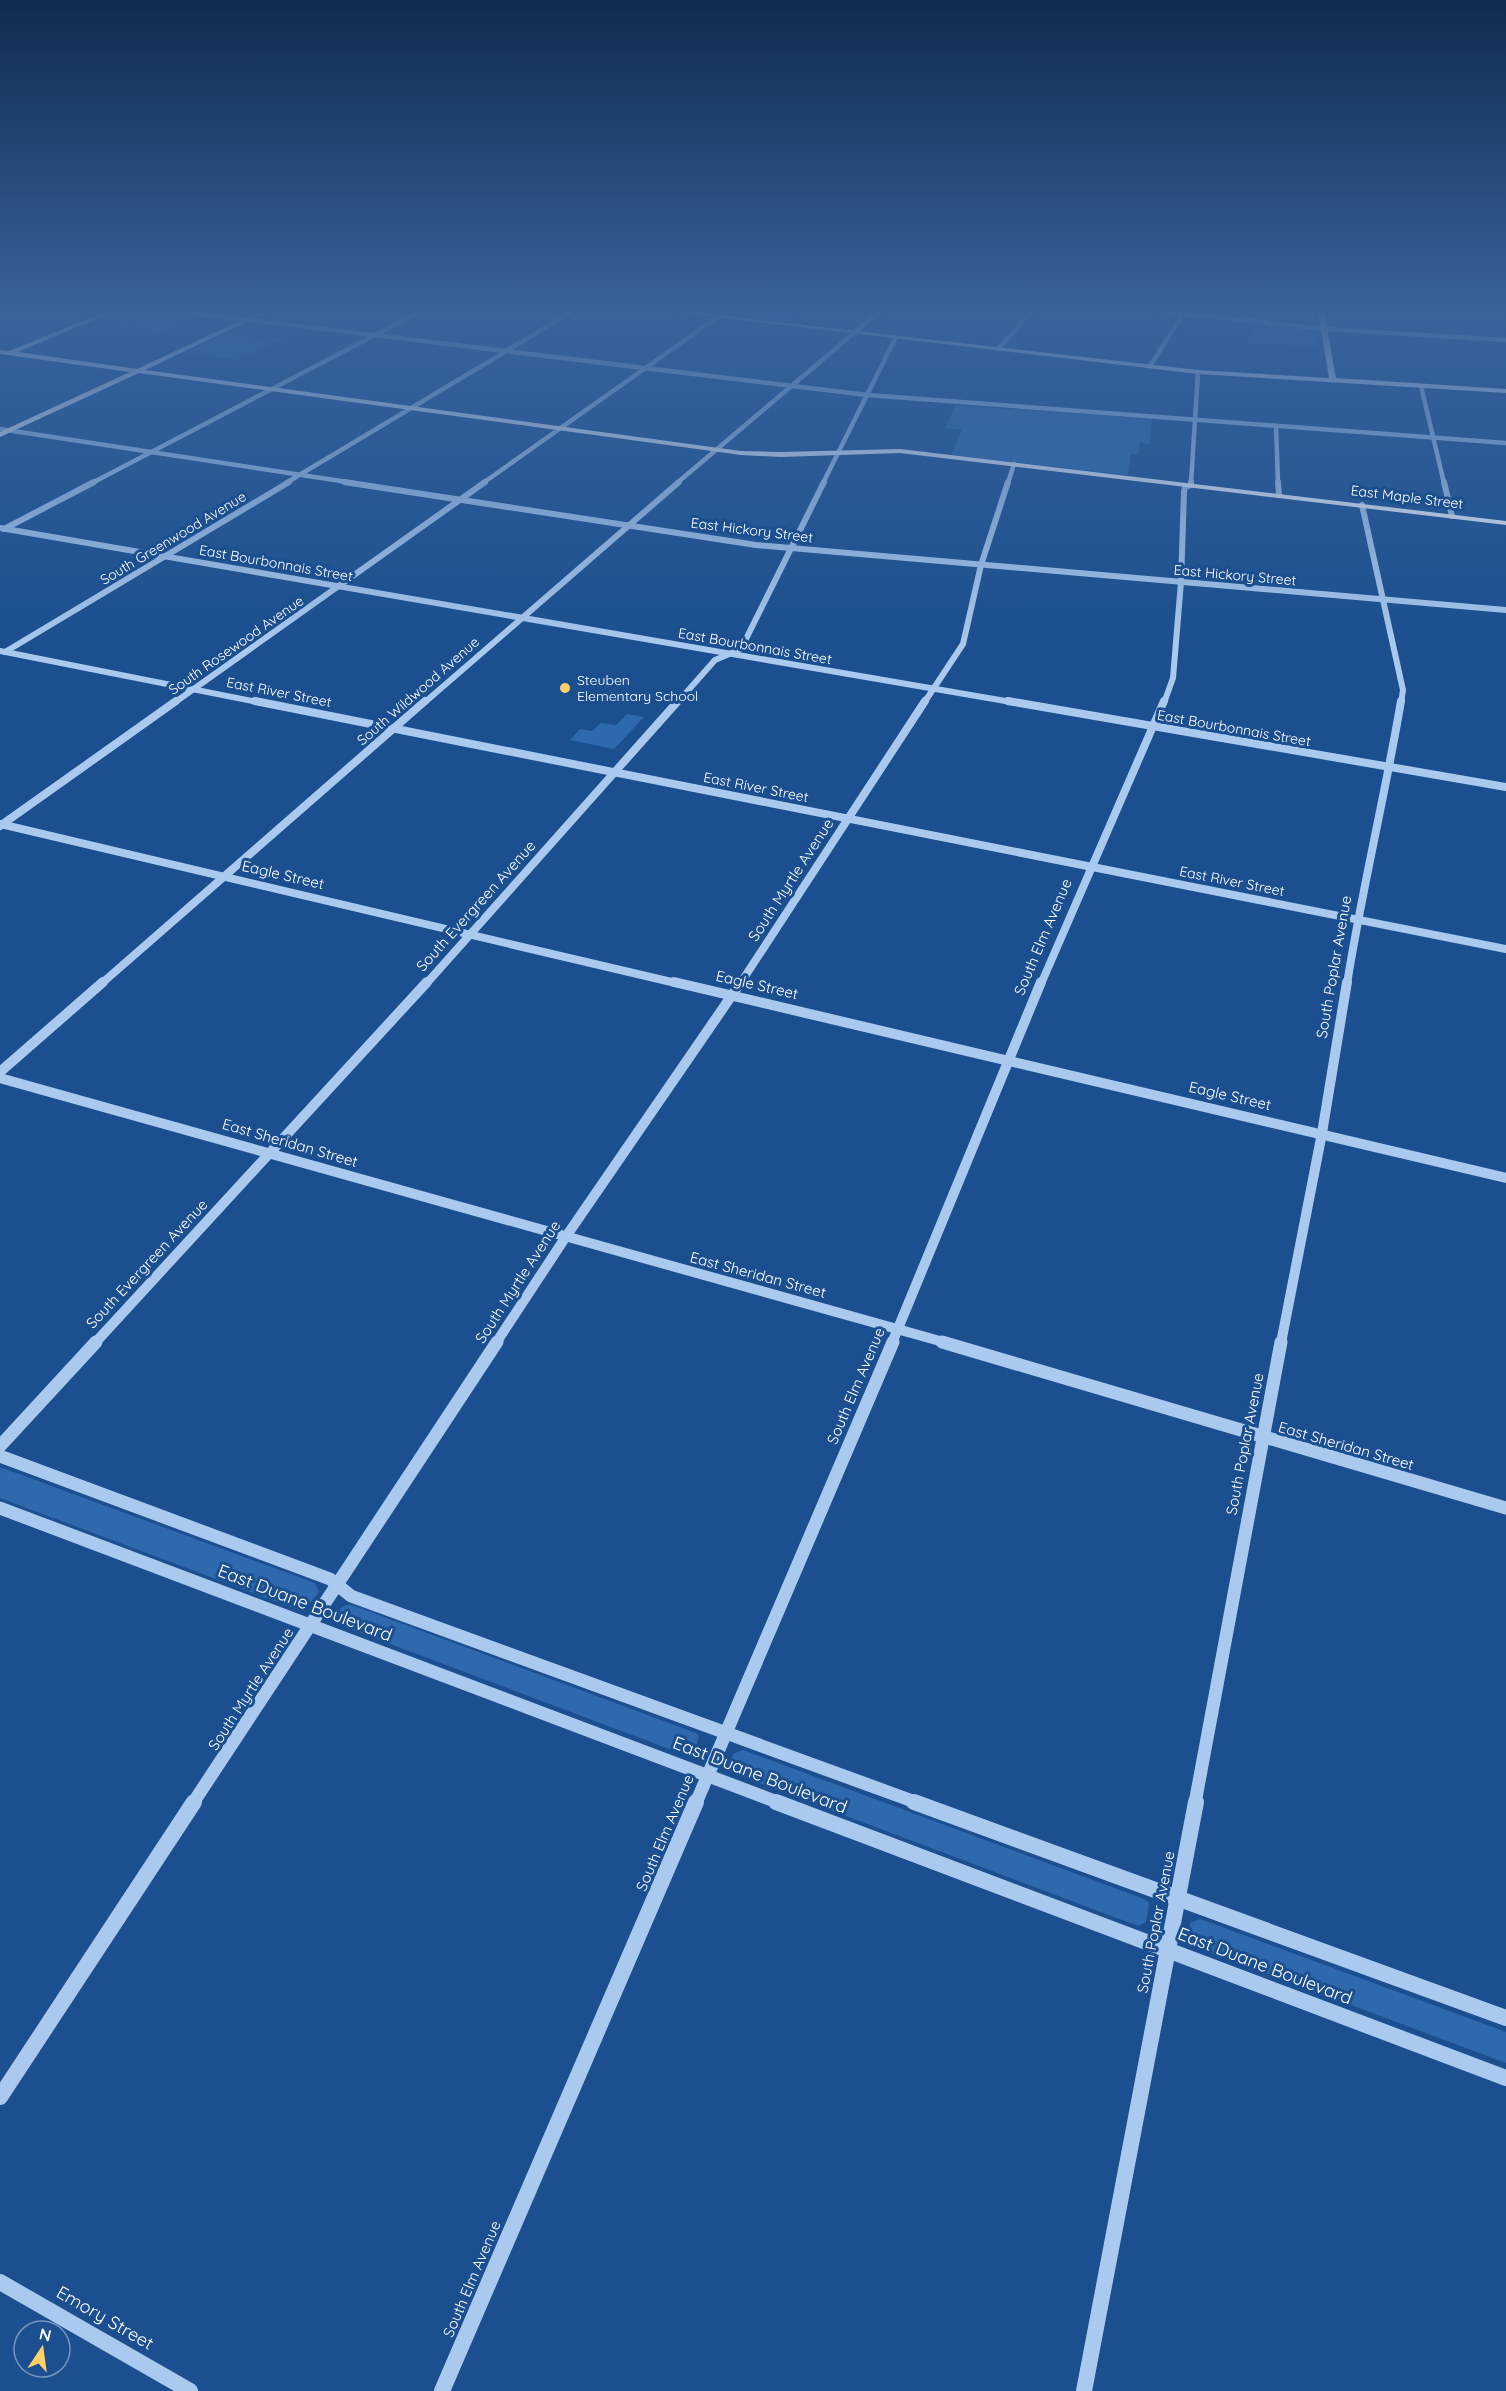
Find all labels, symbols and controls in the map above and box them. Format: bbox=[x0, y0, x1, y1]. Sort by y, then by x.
street label: East Maple Street bbox=[1350, 481, 1465, 513]
street label: South Greenwood Avenue bbox=[97, 487, 249, 589]
street label: East Hickory Street bbox=[690, 514, 814, 546]
street label: East Bourbonnais Street bbox=[198, 541, 354, 585]
street label: East Hickory Street bbox=[1173, 561, 1297, 589]
street label: South Rosewood Avenue bbox=[165, 591, 307, 698]
street label: East Bourbonnais Street bbox=[677, 624, 833, 668]
street label: South Wildwood Avenue bbox=[353, 633, 483, 749]
place label: Steuben Elementary School bbox=[577, 671, 698, 705]
street label: East River Street bbox=[225, 673, 333, 711]
marker: Steuben Elementary School bbox=[558, 681, 572, 695]
street label: East Bourbonnais Street bbox=[1156, 706, 1312, 750]
street label: East River Street bbox=[702, 768, 810, 806]
street label: South Myrtle Avenue bbox=[744, 815, 837, 945]
street label: South Evergreen Avenue bbox=[412, 836, 539, 975]
street label: Eagle Street bbox=[240, 856, 326, 893]
street label: East River Street bbox=[1178, 862, 1286, 900]
street label: South Elm Avenue bbox=[1009, 876, 1076, 998]
street label: South Poplar Avenue bbox=[1312, 894, 1355, 1040]
street label: Eagle Street bbox=[714, 966, 800, 1003]
street label: Eagle Street bbox=[1187, 1077, 1273, 1114]
street label: East Sheridan Street bbox=[220, 1114, 360, 1171]
street label: South Evergreen Avenue bbox=[82, 1195, 211, 1332]
street label: South Myrtle Avenue bbox=[471, 1217, 564, 1347]
street label: East Sheridan Street bbox=[688, 1247, 828, 1302]
street label: South Elm Avenue bbox=[822, 1325, 889, 1447]
street label: South Poplar Avenue bbox=[1221, 1371, 1268, 1517]
street label: East Sheridan Street bbox=[1276, 1417, 1416, 1474]
street label: East Duane Boulevard bbox=[215, 1559, 396, 1646]
street label: South Myrtle Avenue bbox=[204, 1624, 297, 1754]
street label: East Duane Boulevard bbox=[670, 1731, 851, 1818]
street label: South Elm Avenue bbox=[631, 1772, 698, 1894]
street label: South Poplar Avenue bbox=[1132, 1849, 1179, 1995]
street label: East Duane Boulevard bbox=[1175, 1922, 1356, 2009]
street label: South Elm Avenue bbox=[438, 2218, 505, 2340]
street label: Emory Street bbox=[52, 2280, 158, 2355]
north arrow bbox=[12, 2319, 72, 2379]
text: N bbox=[37, 2323, 53, 2345]

